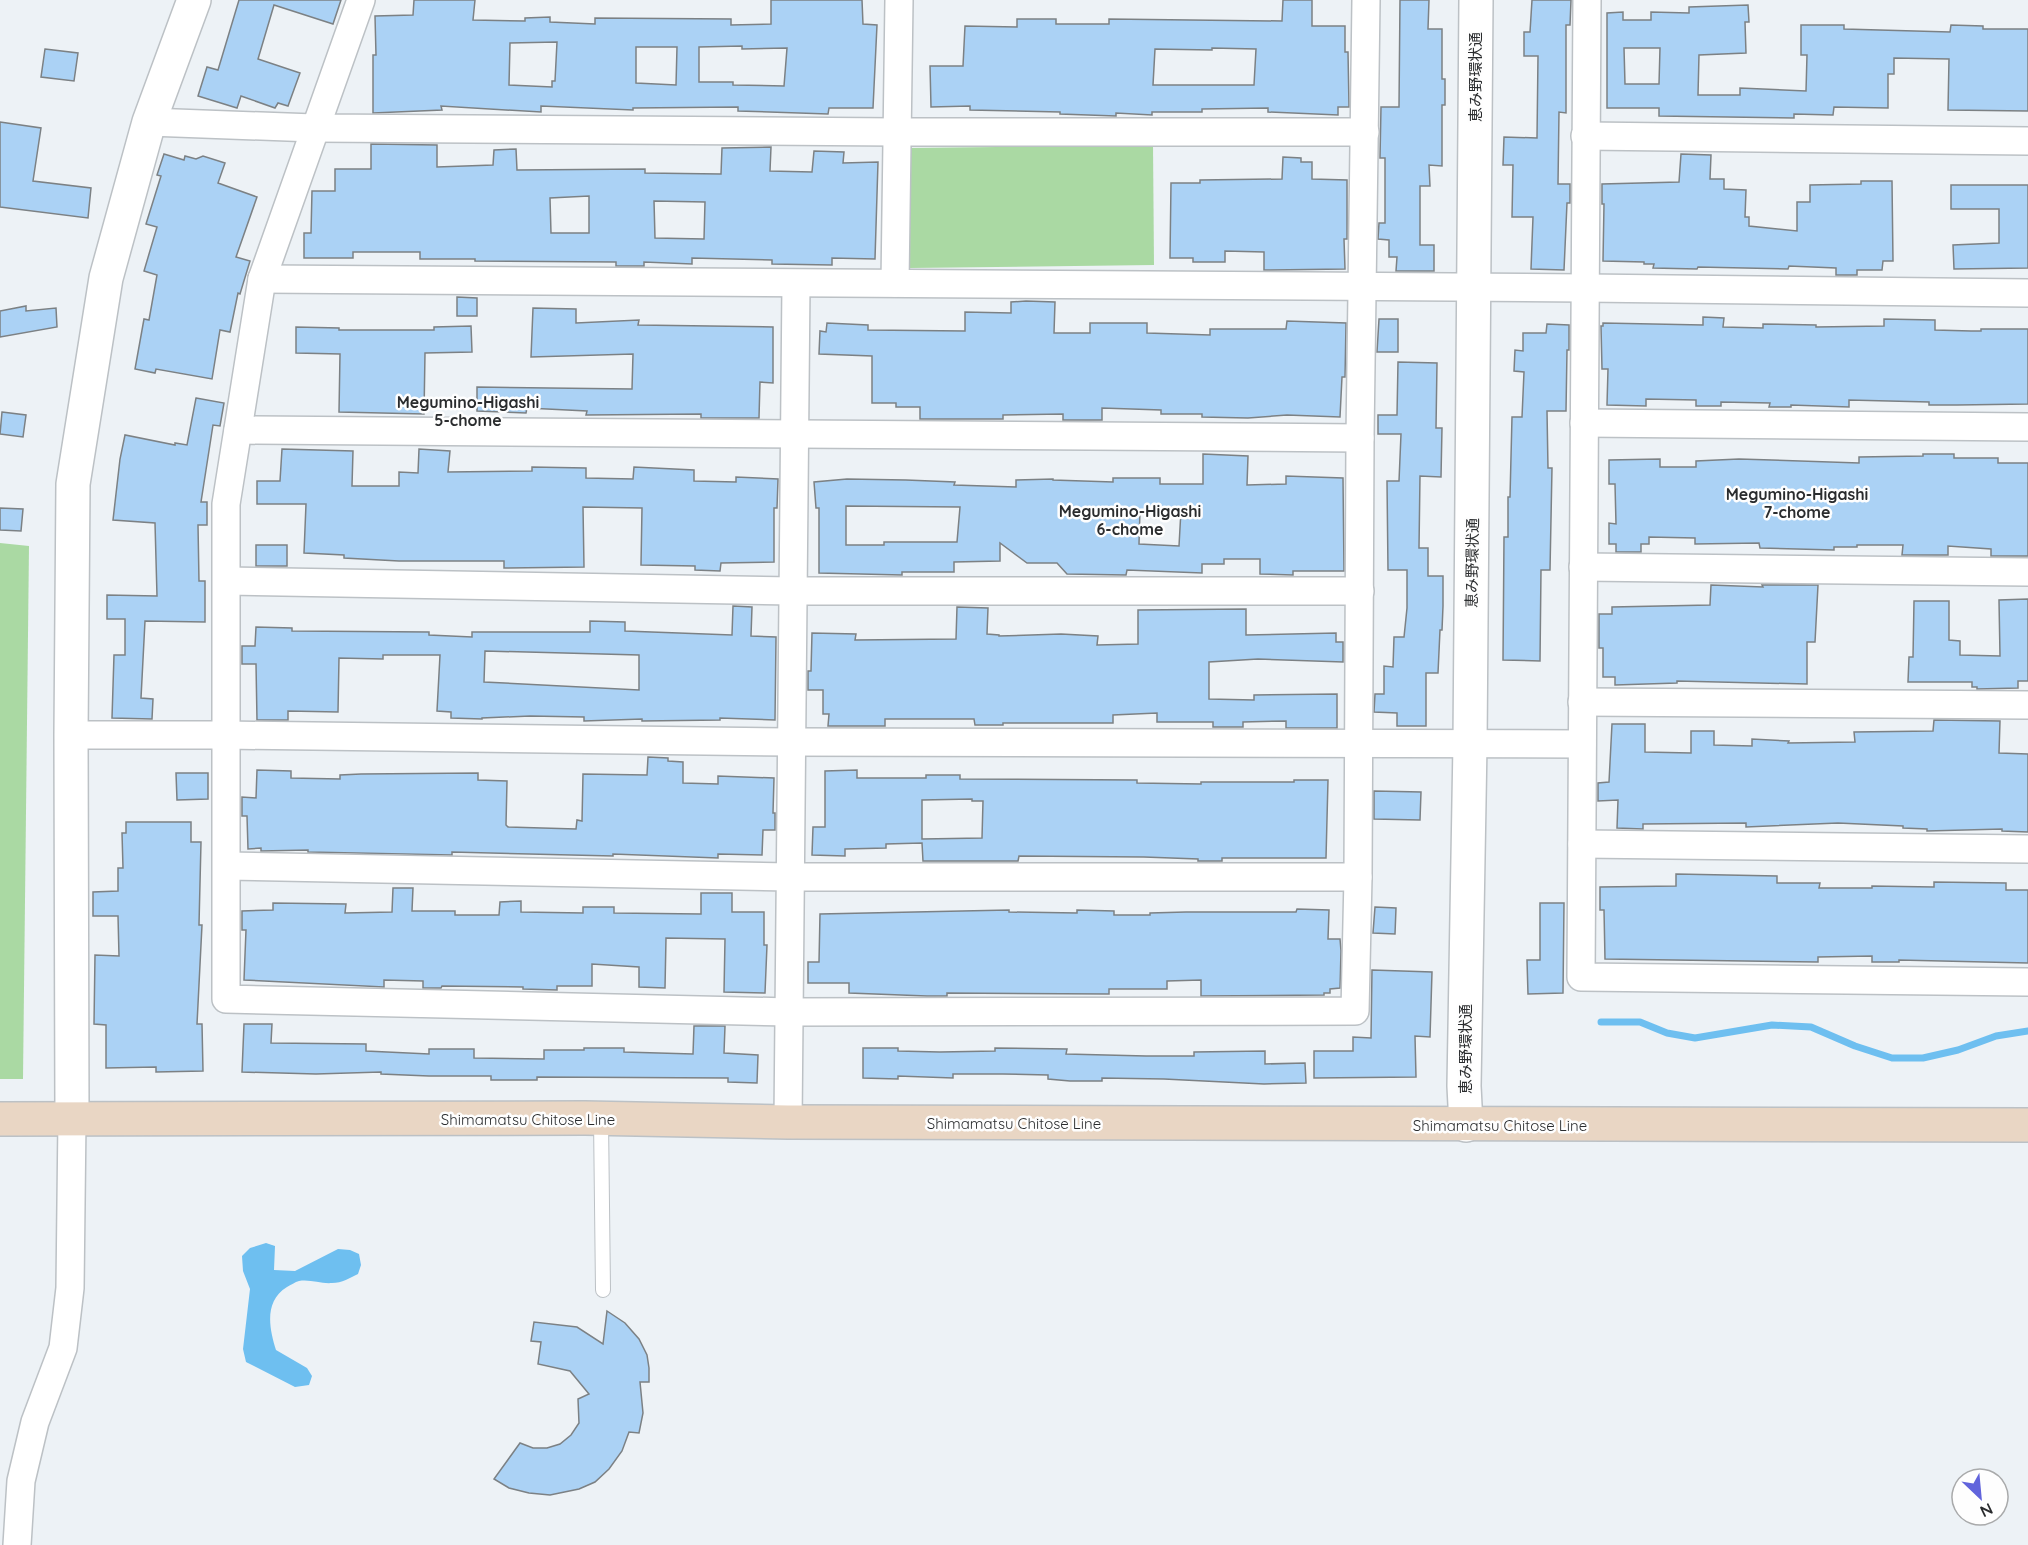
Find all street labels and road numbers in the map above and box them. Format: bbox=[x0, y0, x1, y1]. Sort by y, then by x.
street label: 恵み野環状通 bbox=[1466, 32, 1485, 122]
street label: 恵み野環状通 bbox=[1462, 518, 1482, 608]
street label: 恵み野環状通 bbox=[1456, 1004, 1475, 1094]
street label: Shimamatsu Chitose Line bbox=[441, 1110, 615, 1129]
street label: Shimamatsu Chitose Line bbox=[927, 1114, 1101, 1133]
street label: Shimamatsu Chitose Line bbox=[1413, 1116, 1587, 1135]

